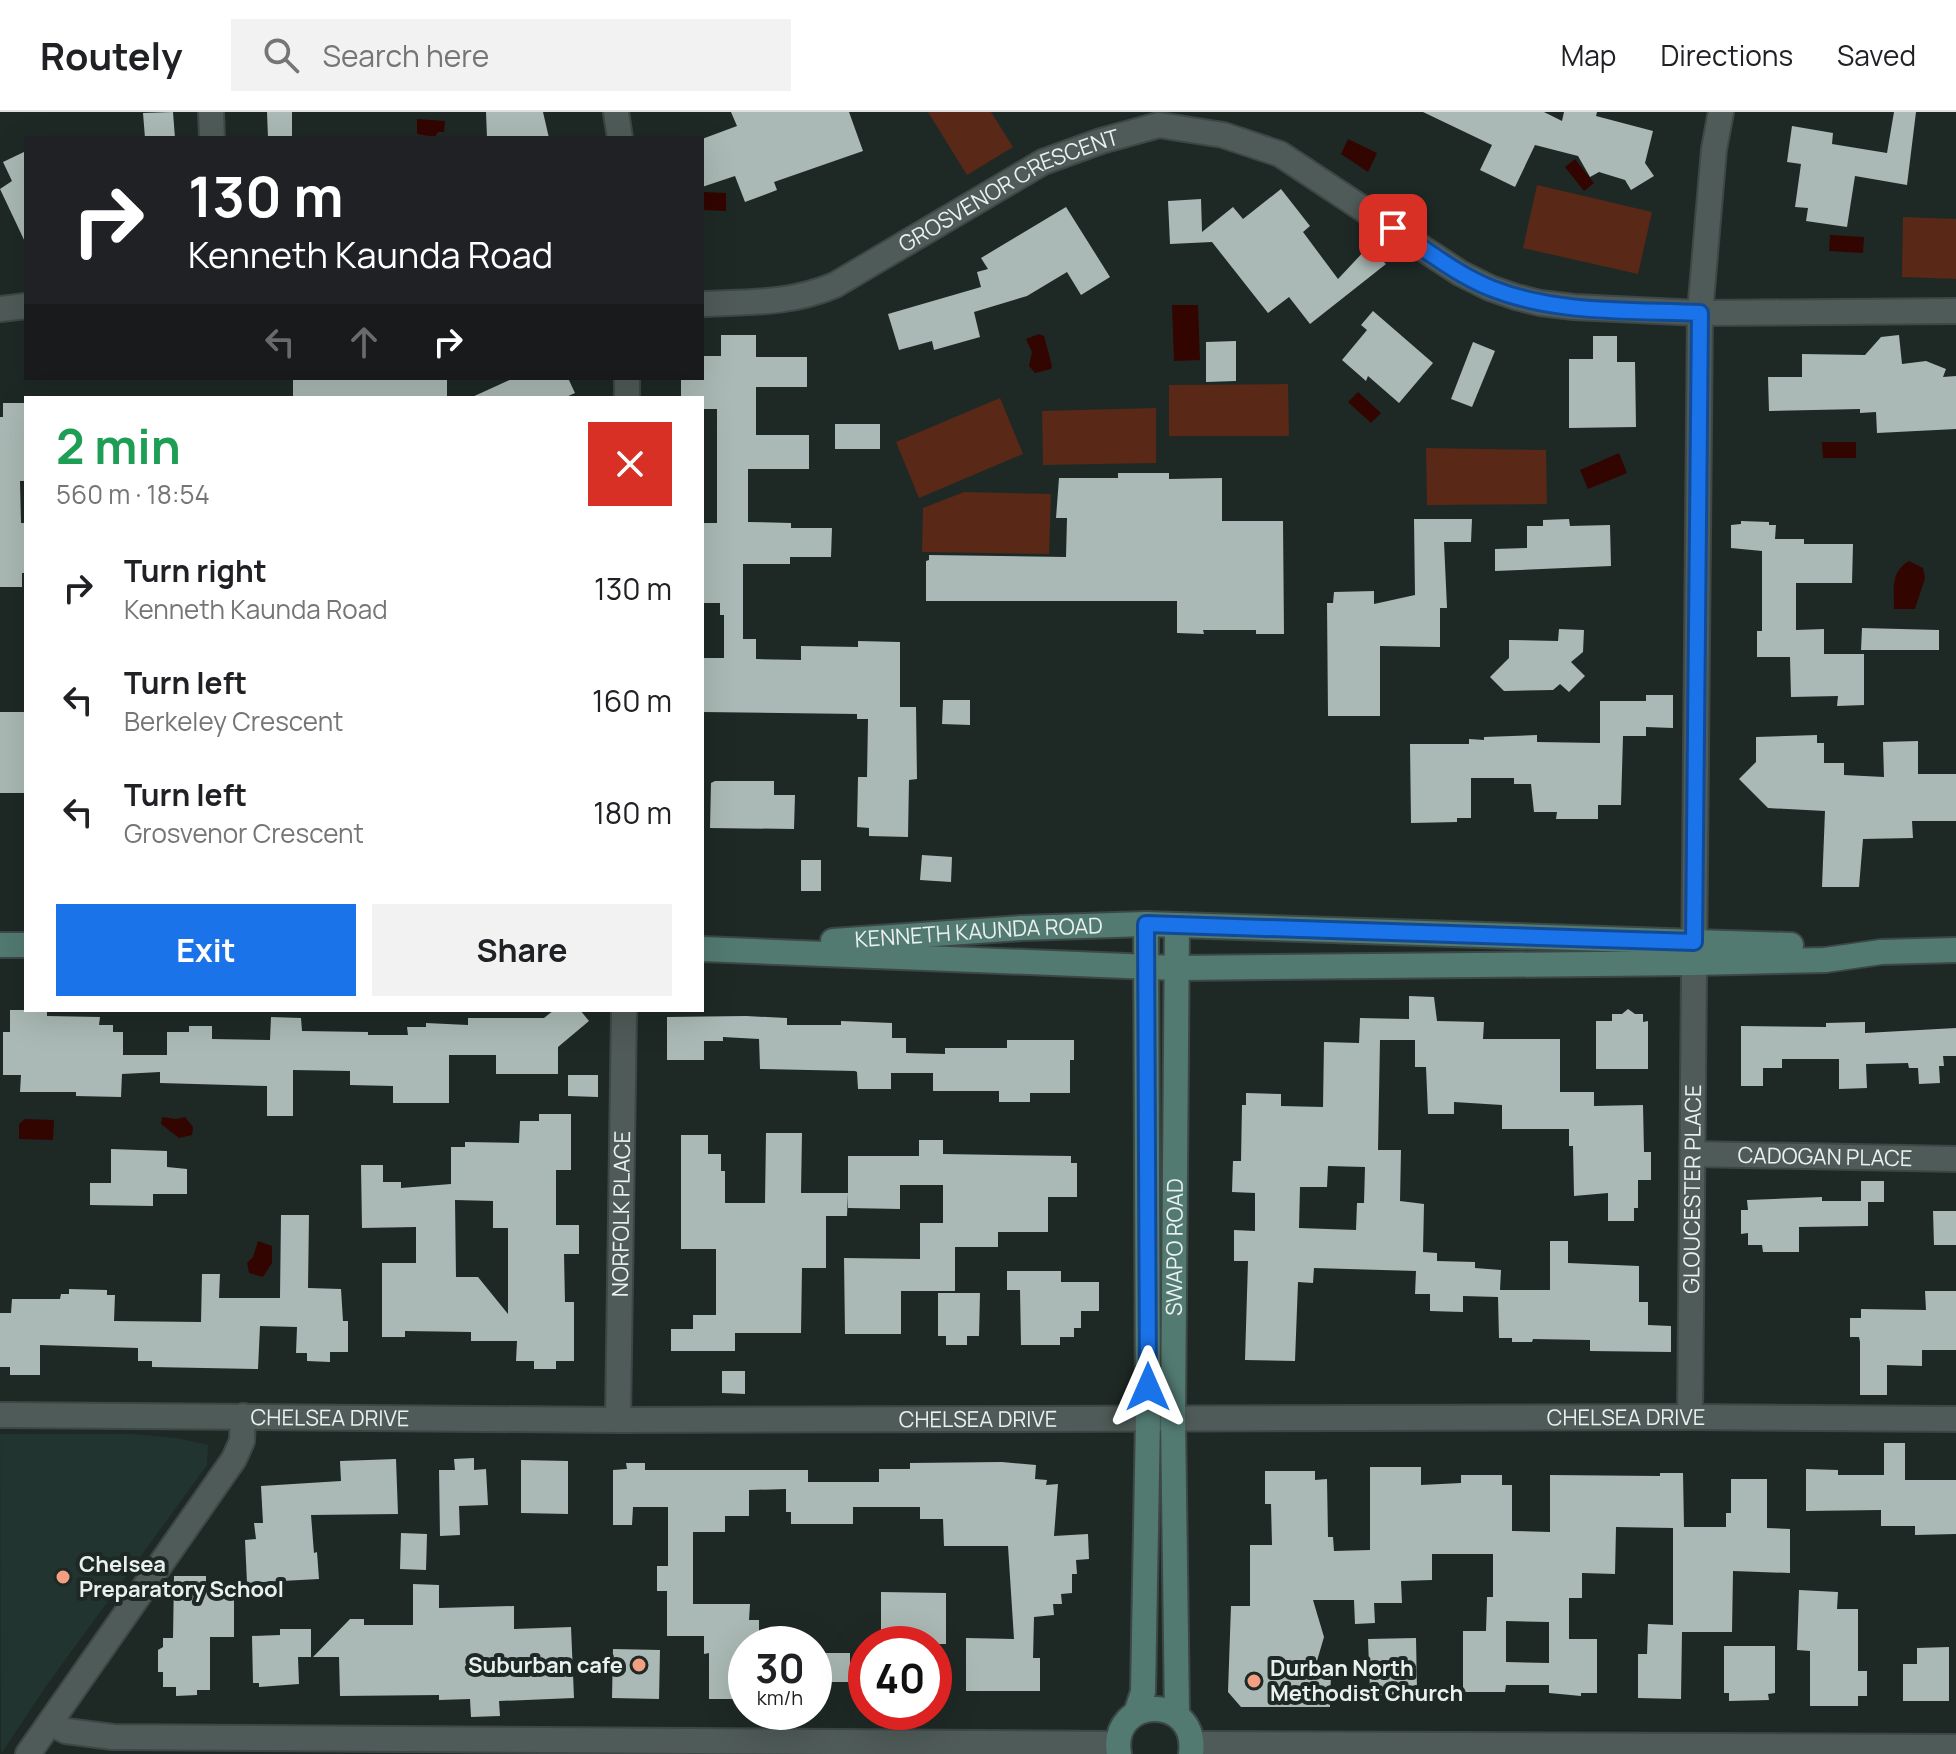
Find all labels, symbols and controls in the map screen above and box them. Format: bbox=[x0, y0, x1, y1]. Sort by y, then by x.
search box bbox=[231, 19, 791, 91]
text: Routely bbox=[40, 29, 183, 81]
icon: search bbox=[259, 33, 303, 77]
text: Search here bbox=[323, 35, 489, 76]
text: Map bbox=[1561, 36, 1616, 74]
text: Directions bbox=[1660, 36, 1793, 74]
text: Saved bbox=[1837, 36, 1916, 74]
street label: GROSVENOR CRESCENT bbox=[893, 122, 1122, 259]
text: 130 m bbox=[188, 157, 344, 234]
icon: right bbox=[56, 168, 160, 272]
pin bbox=[1359, 194, 1427, 262]
icon: arrive bbox=[1371, 206, 1415, 250]
text: Kenneth Kaunda Road bbox=[188, 230, 553, 279]
icon: left bbox=[258, 320, 302, 364]
icon: ahead bbox=[342, 320, 386, 364]
icon: right bbox=[426, 320, 470, 364]
text: 2 min bbox=[56, 413, 181, 478]
button: close bbox=[588, 422, 672, 506]
text: 560 m · 18:54 bbox=[56, 476, 210, 512]
text: Turn right bbox=[124, 550, 267, 591]
icon: right bbox=[56, 566, 100, 610]
text: 130 m bbox=[594, 568, 672, 609]
text: Kenneth Kaunda Road bbox=[124, 591, 388, 627]
text: Turn left bbox=[124, 662, 247, 703]
icon: left bbox=[56, 678, 100, 722]
text: 160 m bbox=[592, 680, 672, 721]
text: Berkeley Crescent bbox=[124, 703, 344, 739]
text: Turn left bbox=[124, 774, 247, 815]
icon: left bbox=[56, 790, 100, 834]
text: 180 m bbox=[593, 792, 672, 833]
text: Grosvenor Crescent bbox=[124, 815, 364, 851]
button: Exit bbox=[56, 904, 356, 996]
button: Share bbox=[372, 904, 672, 996]
street label: KENNETH KAUNDA ROAD bbox=[854, 910, 1103, 954]
street label: GLOUCESTER PLACE bbox=[1676, 1084, 1708, 1294]
street label: NORFOLK PLACE bbox=[605, 1131, 637, 1297]
street label: CADOGAN PLACE bbox=[1737, 1140, 1913, 1173]
street label: SWAPO ROAD bbox=[1159, 1178, 1190, 1316]
position arrow bbox=[1106, 1345, 1190, 1429]
street label: CHELSEA DRIVE bbox=[251, 1402, 409, 1433]
street label: CHELSEA DRIVE bbox=[1547, 1402, 1705, 1432]
street label: CHELSEA DRIVE bbox=[899, 1404, 1057, 1434]
place label: Chelsea Preparatory School bbox=[79, 1549, 284, 1604]
marker: Chelsea Preparatory School bbox=[54, 1568, 72, 1586]
speed limit sign: 40 bbox=[848, 1626, 952, 1730]
text: 30 bbox=[755, 1640, 805, 1695]
place label: Suburban cafe bbox=[468, 1650, 623, 1680]
place label: Durban North Methodist Church bbox=[1270, 1653, 1463, 1708]
marker: Suburban cafe bbox=[630, 1656, 648, 1674]
marker: Durban North Methodist Church bbox=[1245, 1672, 1263, 1690]
text: km/h bbox=[757, 1684, 803, 1711]

